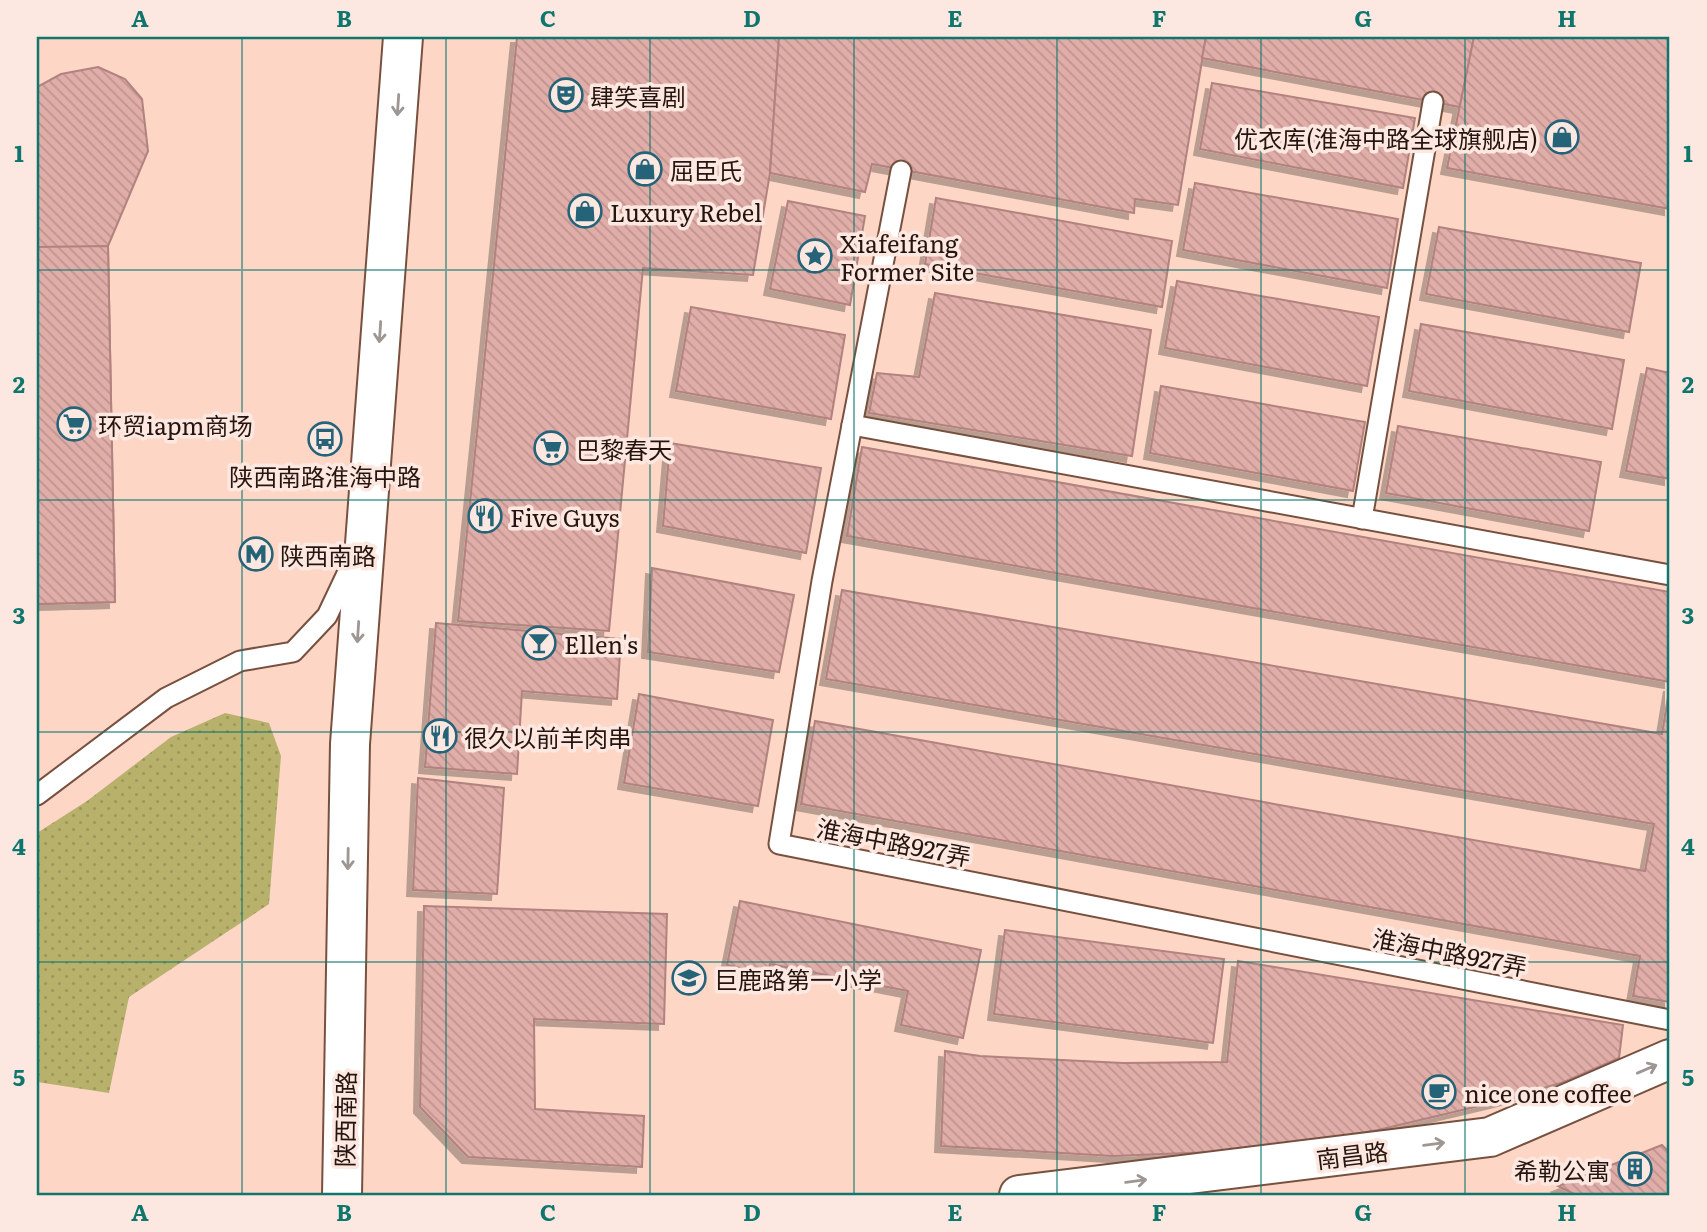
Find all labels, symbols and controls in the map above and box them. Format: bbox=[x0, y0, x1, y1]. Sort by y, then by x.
text: A bbox=[131, 0, 149, 34]
text: B bbox=[336, 0, 352, 34]
text: C bbox=[540, 0, 556, 34]
text: D bbox=[743, 0, 761, 34]
text: E bbox=[947, 0, 963, 34]
text: F bbox=[1152, 0, 1167, 34]
text: G bbox=[1354, 0, 1372, 34]
text: H bbox=[1557, 0, 1577, 34]
theatre icon: 肆笑喜剧 bbox=[547, 76, 585, 114]
place label: 肆笑喜剧 bbox=[590, 78, 686, 113]
one-way arrow bbox=[391, 93, 404, 116]
shop icon: 优衣库(淮海中路全球旗舰店) bbox=[1543, 118, 1581, 156]
place label: 优衣库(淮海中路全球旗舰店) bbox=[1234, 120, 1538, 155]
text: 1 bbox=[14, 135, 24, 169]
text: 1 bbox=[1683, 135, 1693, 169]
shop icon: 屈臣氏 bbox=[626, 150, 664, 188]
place label: 屈臣氏 bbox=[670, 152, 742, 187]
shop icon: Luxury Rebel bbox=[566, 192, 604, 230]
place label: Luxury Rebel bbox=[610, 194, 762, 229]
place label: Xiafeifang Former Site bbox=[840, 225, 974, 288]
place icon: Xiafeifang Former Site bbox=[796, 237, 834, 275]
one-way arrow bbox=[374, 320, 387, 343]
text: 2 bbox=[13, 366, 25, 400]
text: 2 bbox=[1682, 366, 1694, 400]
supermarket icon: 环贸iapm商场 bbox=[55, 405, 93, 443]
place label: 环贸iapm商场 bbox=[98, 407, 253, 442]
bus stop icon: 陕西南路淮海中路 bbox=[306, 420, 344, 458]
supermarket icon: 巴黎春天 bbox=[532, 429, 570, 467]
place label: 巴黎春天 bbox=[576, 431, 672, 466]
place label: 陕西南路淮海中路 bbox=[229, 458, 421, 493]
restaurant icon: Five Guys bbox=[466, 497, 504, 535]
place label: Five Guys bbox=[510, 499, 620, 534]
metro station icon: 陕西南路 bbox=[237, 535, 275, 573]
place label: 陕西南路 bbox=[280, 537, 376, 572]
text: 3 bbox=[13, 597, 25, 631]
text: 3 bbox=[1682, 597, 1694, 631]
one-way arrow bbox=[351, 620, 364, 643]
bar icon: Ellen's bbox=[520, 624, 558, 662]
place label: Ellen's bbox=[564, 626, 638, 661]
restaurant icon: 很久以前羊肉串 bbox=[421, 717, 459, 755]
place label: 很久以前羊肉串 bbox=[464, 719, 632, 754]
street label: 淮海中路927弄 bbox=[814, 809, 974, 873]
text: 4 bbox=[12, 828, 26, 862]
text: 4 bbox=[1681, 828, 1695, 862]
one-way arrow bbox=[341, 847, 355, 870]
street label: 淮海中路927弄 bbox=[1370, 919, 1530, 983]
school or university icon: 巨鹿路第一小学 bbox=[670, 959, 708, 997]
place label: 巨鹿路第一小学 bbox=[714, 961, 882, 996]
text: 5 bbox=[13, 1059, 25, 1093]
text: 5 bbox=[1682, 1059, 1694, 1093]
one-way arrow bbox=[1636, 1062, 1658, 1075]
street label: 陕西南路 bbox=[326, 1071, 362, 1167]
cafe icon: nice one coffee bbox=[1420, 1073, 1458, 1111]
place label: nice one coffee bbox=[1464, 1075, 1632, 1110]
street label: 南昌路 bbox=[1314, 1132, 1390, 1176]
one-way arrow bbox=[1423, 1138, 1445, 1151]
building icon: 希勒公寓 bbox=[1616, 1150, 1654, 1188]
place label: 希勒公寓 bbox=[1514, 1152, 1610, 1187]
one-way arrow bbox=[1124, 1174, 1147, 1187]
text: A bbox=[131, 1194, 149, 1228]
text: B bbox=[336, 1194, 352, 1228]
text: C bbox=[540, 1194, 556, 1228]
text: D bbox=[743, 1194, 761, 1228]
text: E bbox=[947, 1194, 963, 1228]
text: F bbox=[1152, 1194, 1167, 1228]
text: G bbox=[1354, 1194, 1372, 1228]
text: H bbox=[1557, 1194, 1577, 1228]

